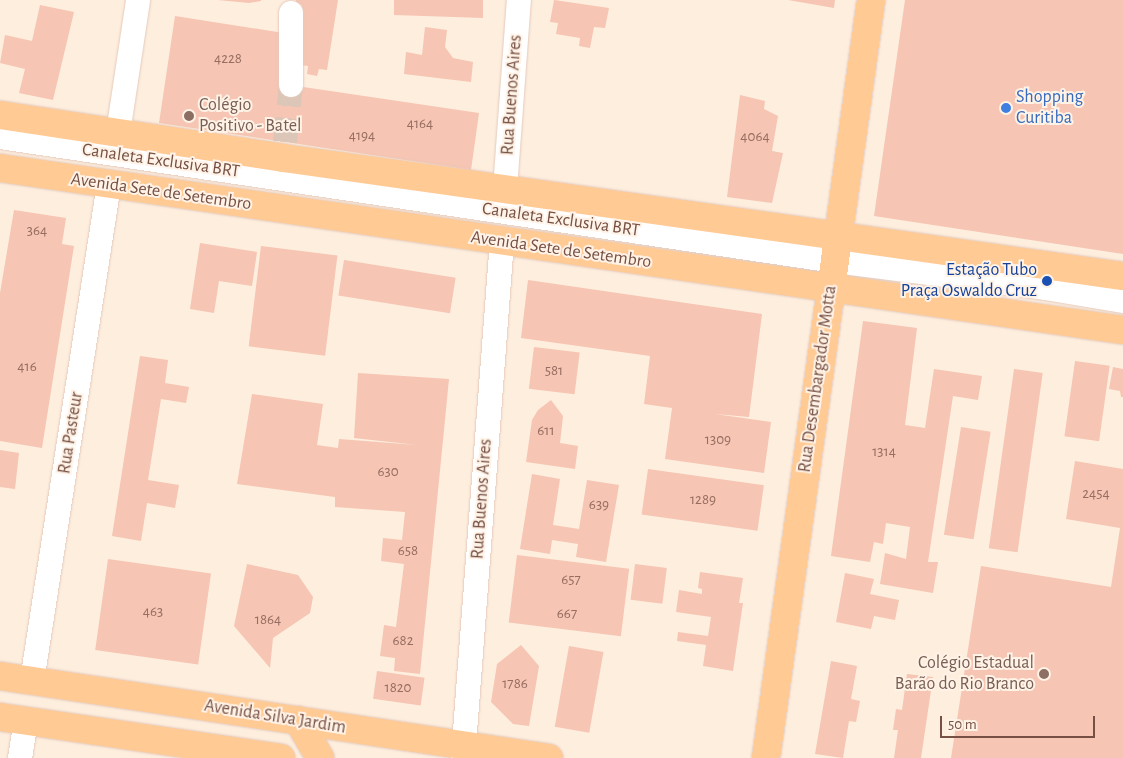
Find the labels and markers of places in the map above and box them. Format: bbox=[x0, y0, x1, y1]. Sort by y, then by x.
place label: Shopping Curitiba bbox=[1016, 87, 1083, 130]
place label: Colégio Positivo - Batel bbox=[199, 95, 301, 138]
marker: Shopping Curitiba bbox=[1000, 102, 1012, 114]
marker: Colégio Positivo - Batel bbox=[183, 110, 195, 122]
place label: Estação Tubo Praça Oswaldo Cruz bbox=[901, 260, 1037, 302]
marker: Estação Tubo Praça Oswaldo Cruz bbox=[1041, 275, 1053, 287]
place label: Colégio Estadual Barão do Rio Branco bbox=[895, 653, 1034, 696]
marker: Colégio Estadual Barão do Rio Branco bbox=[1038, 668, 1050, 680]

